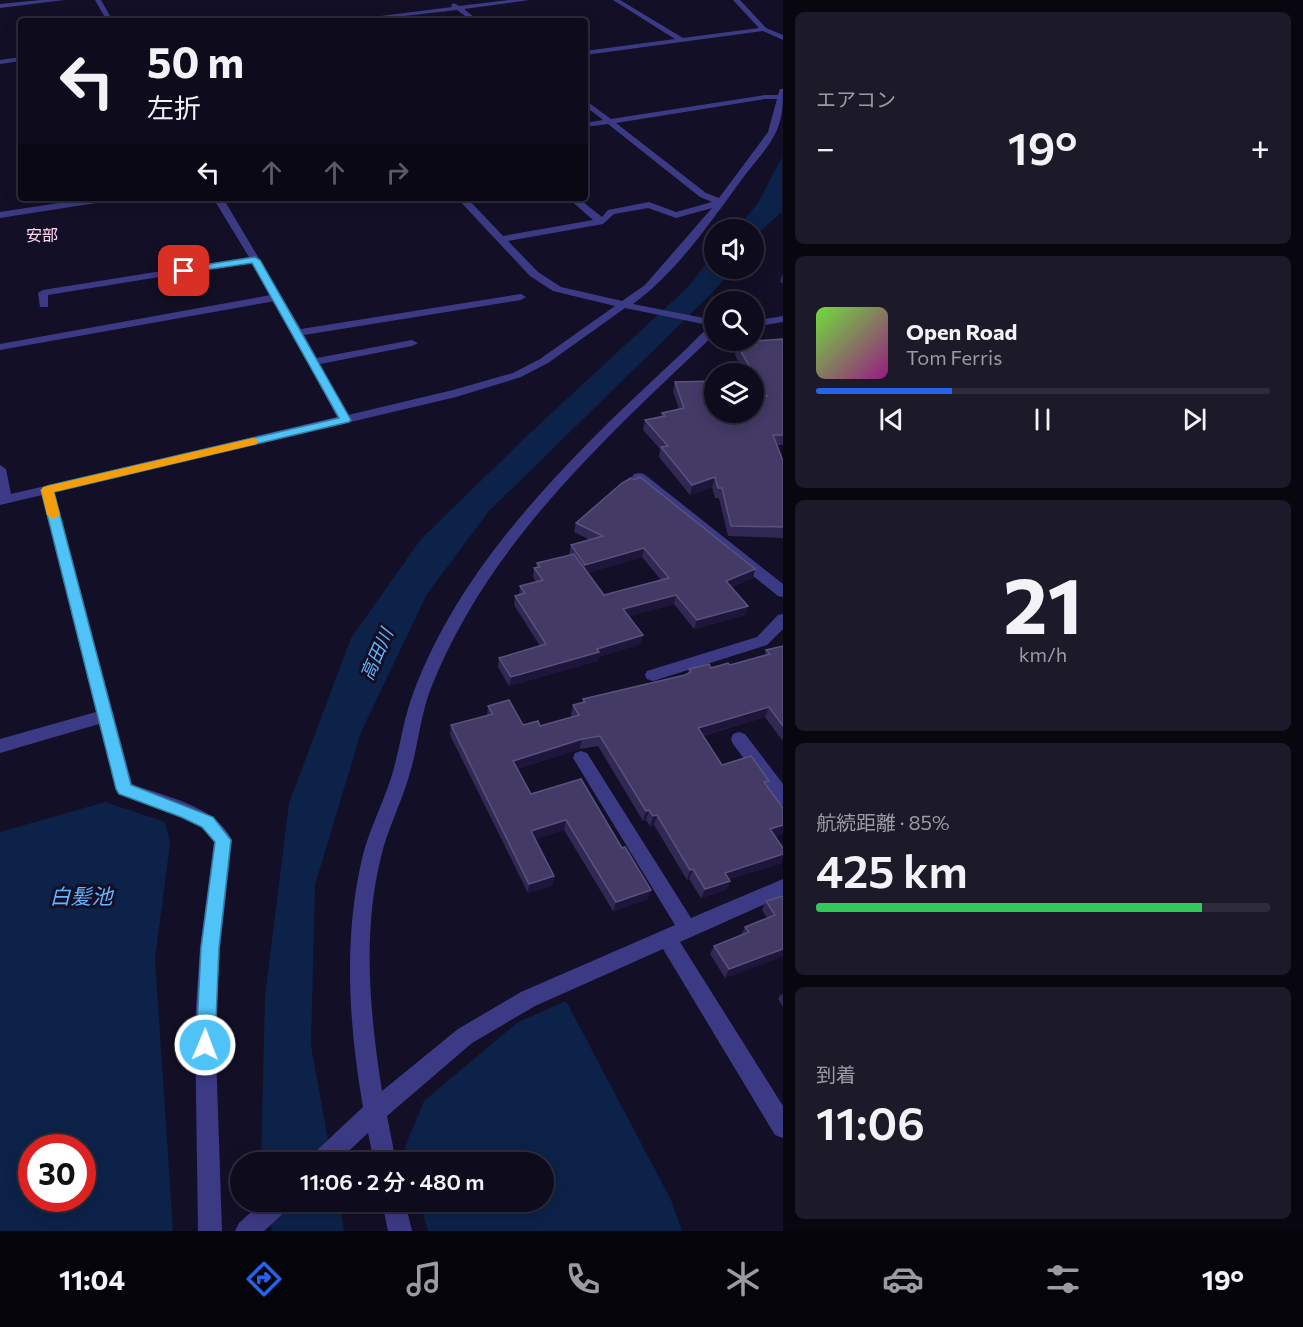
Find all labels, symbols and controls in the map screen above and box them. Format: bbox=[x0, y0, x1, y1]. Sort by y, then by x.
text: 50 m bbox=[147, 35, 244, 87]
icon: left bbox=[48, 42, 126, 120]
text: エアコン bbox=[816, 87, 896, 111]
text: 左折 bbox=[147, 91, 201, 124]
text: 19° bbox=[1008, 119, 1077, 174]
text: − bbox=[816, 126, 835, 167]
text: + bbox=[1251, 126, 1270, 167]
icon: left bbox=[192, 156, 225, 189]
icon: ahead bbox=[255, 156, 288, 189]
icon: ahead bbox=[318, 156, 351, 189]
icon: right bbox=[381, 156, 414, 189]
map controls bbox=[704, 219, 764, 423]
button: sound bbox=[704, 219, 764, 279]
district label: 安部 bbox=[26, 225, 58, 244]
pin bbox=[158, 245, 209, 296]
icon: arrive bbox=[167, 254, 200, 287]
button: search bbox=[704, 291, 764, 351]
text: Open Road bbox=[906, 318, 1017, 345]
text: Tom Ferris bbox=[906, 345, 1002, 369]
button: layers bbox=[704, 363, 764, 423]
icon: previous bbox=[875, 403, 908, 436]
icon: pause bbox=[1026, 403, 1059, 436]
icon: next bbox=[1178, 403, 1211, 436]
text: 21 bbox=[1003, 555, 1083, 650]
water label: 高田川 bbox=[355, 623, 398, 683]
text: km/h bbox=[1019, 642, 1067, 666]
text: 航続距離 · 85% bbox=[816, 810, 950, 834]
text: 425 km bbox=[816, 842, 968, 897]
water label: 白髪池 bbox=[50, 883, 114, 908]
position arrow bbox=[173, 1013, 237, 1077]
text: 到着 bbox=[816, 1062, 856, 1086]
text: 11:06 bbox=[816, 1094, 925, 1149]
speed limit sign: 30 bbox=[18, 1134, 96, 1212]
text: 11:06 · 2 分 · 480 m bbox=[300, 1168, 484, 1195]
icon: directions bbox=[243, 1258, 285, 1300]
icon: music bbox=[403, 1258, 445, 1300]
icon: phone bbox=[562, 1258, 604, 1300]
icon: climate bbox=[722, 1258, 764, 1300]
icon: car bbox=[882, 1258, 924, 1300]
icon: filters bbox=[1042, 1258, 1084, 1300]
text: 11:04 bbox=[59, 1263, 125, 1296]
text: 19° bbox=[1202, 1263, 1244, 1296]

